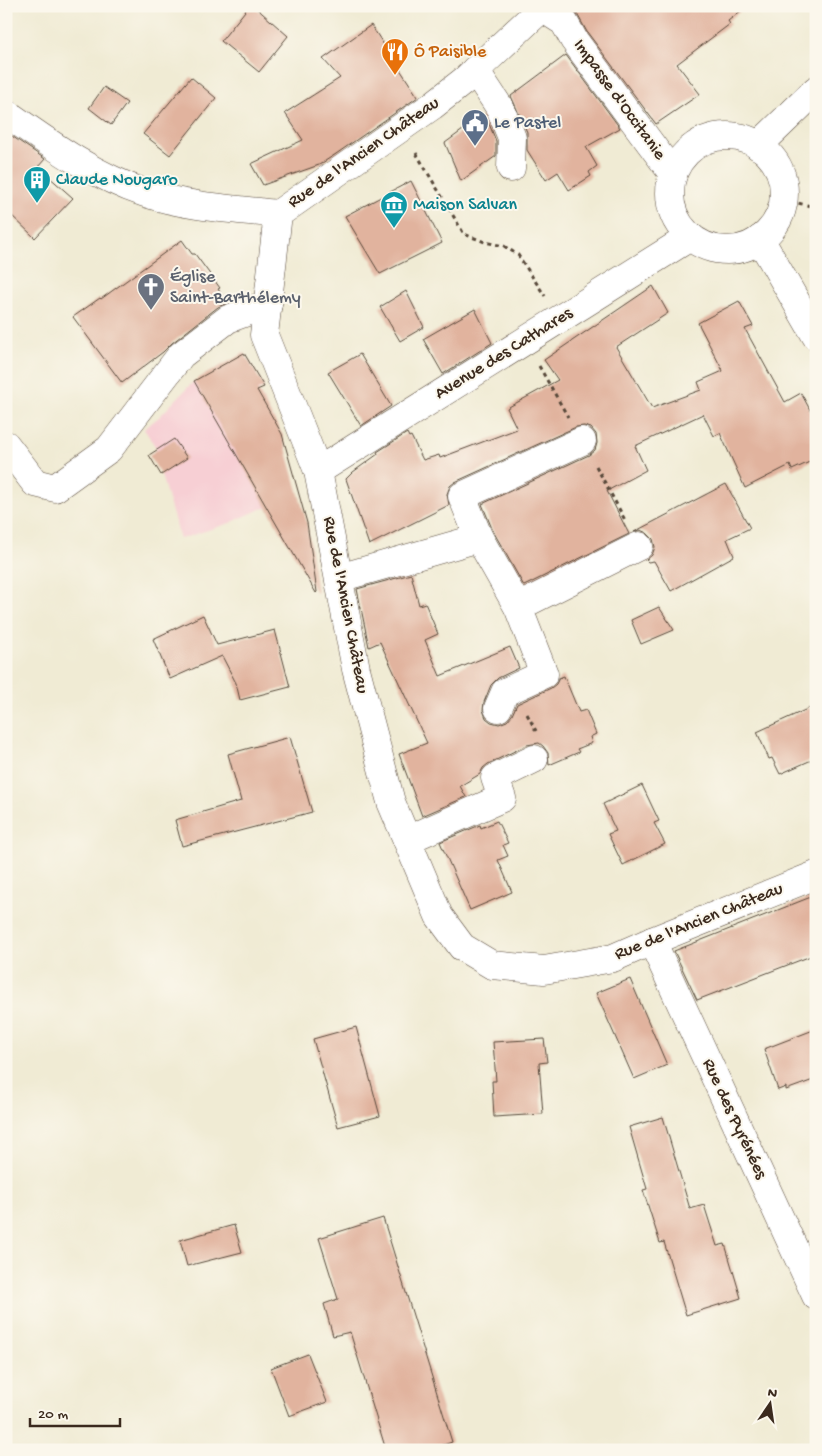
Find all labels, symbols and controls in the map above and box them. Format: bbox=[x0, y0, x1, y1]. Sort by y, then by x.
street label: Impasse d'Occitanie bbox=[568, 36, 670, 165]
restaurant icon: Ô Paisible bbox=[380, 37, 410, 76]
place label: Ô Paisible bbox=[414, 42, 487, 63]
street label: Rue de l'Ancien Château bbox=[284, 93, 444, 213]
public building icon: Le Pastel bbox=[460, 108, 490, 147]
place label: Le Pastel bbox=[494, 113, 561, 134]
building icon: Claude Nougaro bbox=[22, 165, 52, 204]
place label: Claude Nougaro bbox=[56, 170, 178, 191]
museum icon: Maison Salvan bbox=[379, 190, 409, 229]
place label: Maison Salvan bbox=[413, 195, 517, 216]
place label: Église Saint-Barthélemy bbox=[170, 267, 301, 309]
church icon: Église Saint-Barthélemy bbox=[136, 272, 166, 311]
street label: Avenue des Cathares bbox=[431, 302, 578, 405]
street label: Rue de l'Ancien Château bbox=[318, 515, 373, 696]
street label: Rue de l'Ancien Château bbox=[612, 878, 787, 965]
street label: Rue des Pyrénées bbox=[697, 1055, 772, 1184]
north arrow bbox=[744, 1378, 794, 1428]
text: N bbox=[766, 1384, 779, 1403]
scale bar bbox=[30, 1396, 120, 1428]
text: 20 m bbox=[38, 1406, 68, 1424]

